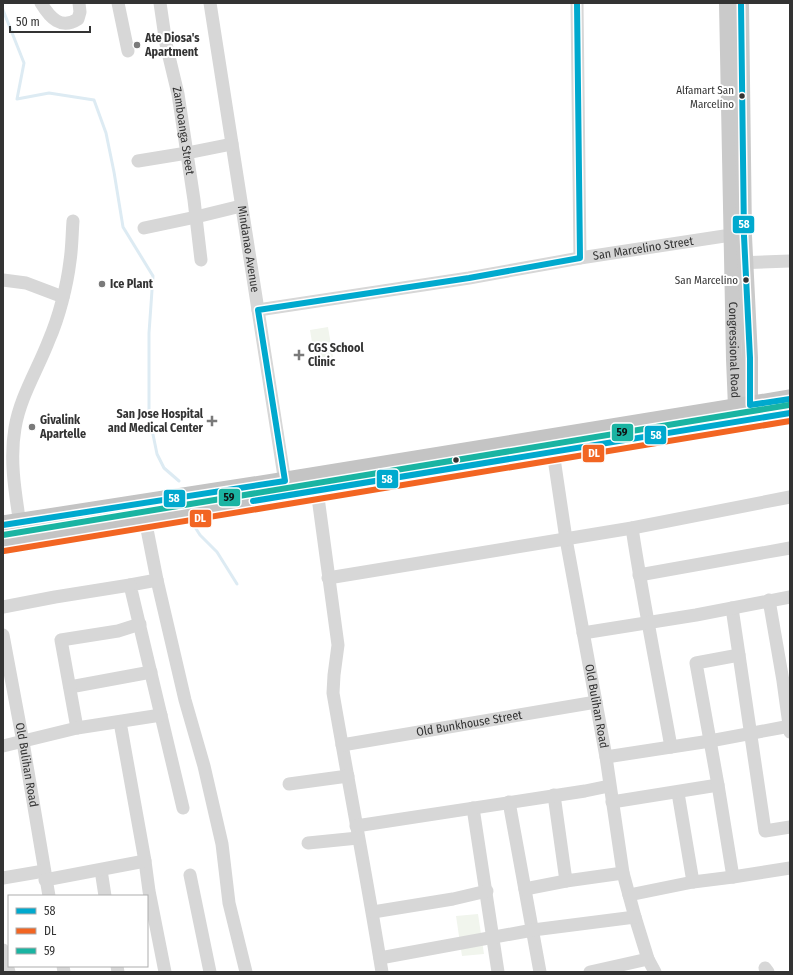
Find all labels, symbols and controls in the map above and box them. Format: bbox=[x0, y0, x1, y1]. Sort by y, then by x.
scale bar bbox=[10, 8, 90, 34]
text: 50 m bbox=[16, 15, 40, 29]
place label: Ate Diosa's Apartment bbox=[144, 31, 200, 59]
marker: Ate Diosa's Apartment bbox=[132, 40, 142, 50]
place label: Alfamart San Marcelino bbox=[676, 84, 734, 111]
street label: Zamboanga Street bbox=[169, 85, 197, 176]
marker: Alfamart San Marcelino bbox=[737, 91, 747, 101]
street label: Mindanao Avenue bbox=[235, 205, 262, 293]
line badge: 58 bbox=[732, 215, 755, 234]
text: 58 bbox=[738, 218, 750, 231]
street label: San Marcelino Street bbox=[592, 234, 694, 263]
place label: San Marcelino bbox=[675, 274, 738, 287]
marker: San Marcelino bbox=[741, 275, 751, 285]
place label: Ice Plant bbox=[110, 277, 154, 291]
marker: Ice Plant bbox=[97, 279, 107, 289]
street label: Congressional Road bbox=[726, 302, 743, 398]
place label: CGS School Clinic bbox=[308, 341, 364, 369]
marker: CGS School Clinic bbox=[293, 349, 305, 361]
place label: San Jose Hospital and Medical Center bbox=[108, 407, 204, 435]
place label: Givalink Apartelle bbox=[39, 413, 86, 441]
marker: San Jose Hospital and Medical Center bbox=[206, 415, 218, 427]
marker: Givalink Apartelle bbox=[27, 422, 37, 432]
line badge: 59 bbox=[611, 423, 634, 442]
line badge: 58 bbox=[644, 425, 667, 445]
text: 59 bbox=[617, 426, 628, 439]
text: 58 bbox=[650, 429, 662, 442]
line badge: DL bbox=[582, 444, 605, 463]
text: DL bbox=[588, 447, 601, 460]
unlabelled marker bbox=[451, 455, 461, 465]
line badge: 58 bbox=[376, 469, 399, 489]
text: 58 bbox=[381, 473, 393, 486]
line badge: 59 bbox=[218, 488, 241, 507]
line badge: 58 bbox=[163, 489, 186, 508]
text: 59 bbox=[224, 491, 235, 504]
text: 58 bbox=[168, 492, 180, 505]
line badge: DL bbox=[189, 509, 212, 528]
text: DL bbox=[194, 512, 207, 525]
street label: Old Bulihan Road bbox=[582, 663, 611, 749]
street label: Old Bunkhouse Street bbox=[415, 708, 523, 739]
street label: Old Bulihan Road bbox=[13, 722, 41, 808]
legend bbox=[8, 895, 148, 967]
text: 58 bbox=[44, 904, 56, 918]
text: DL bbox=[44, 924, 57, 938]
text: 59 bbox=[44, 944, 55, 958]

